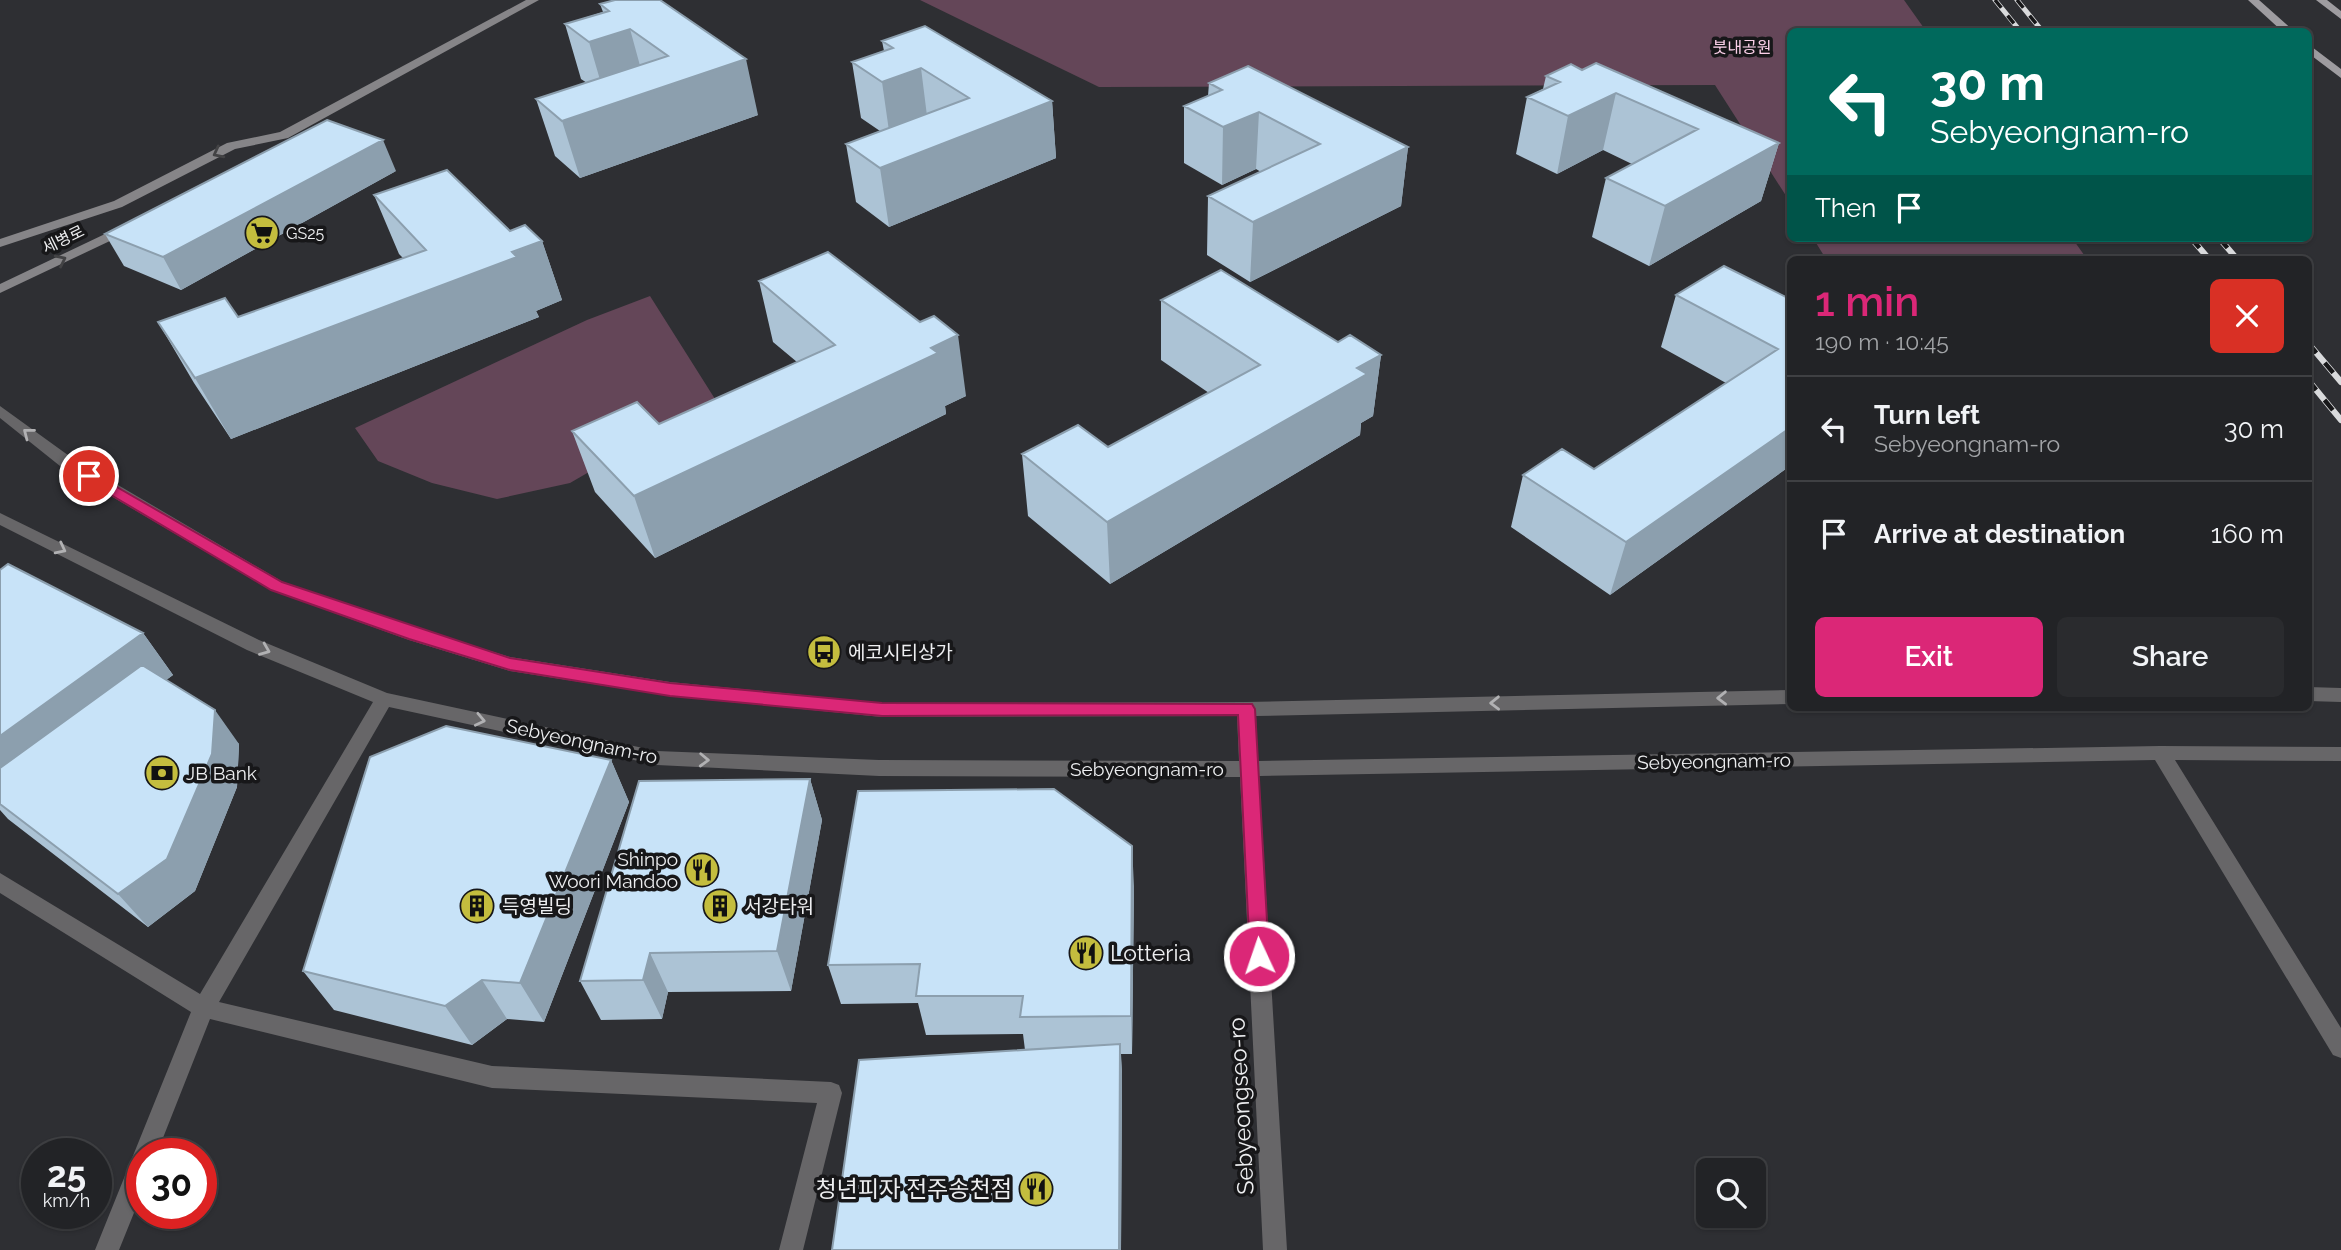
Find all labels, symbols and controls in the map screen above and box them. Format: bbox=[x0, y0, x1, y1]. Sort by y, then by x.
park label: 붓내공원 bbox=[1713, 38, 1771, 57]
text: 30 m bbox=[1930, 54, 2045, 111]
icon: left bbox=[1815, 56, 1906, 147]
text: Sebyeongnam-ro bbox=[1930, 113, 2189, 150]
one-way arrow bbox=[213, 144, 225, 158]
icon: arrive bbox=[1890, 189, 1928, 227]
text: Then bbox=[1815, 193, 1876, 223]
supermarket icon: GS25 bbox=[243, 214, 281, 252]
street label: 세병로 bbox=[39, 221, 87, 258]
place label: GS25 bbox=[286, 224, 325, 243]
one-way arrow bbox=[54, 254, 67, 268]
text: 1 min bbox=[1815, 277, 1919, 326]
button: close bbox=[2210, 279, 2284, 353]
text: 190 m · 10:45 bbox=[1815, 328, 1949, 355]
text: Turn left bbox=[1874, 400, 1980, 430]
icon: left bbox=[1815, 410, 1853, 448]
text: 30 m bbox=[2224, 414, 2284, 444]
one-way arrow bbox=[23, 428, 36, 441]
text: Sebyeongnam-ro bbox=[1874, 430, 2060, 457]
pin bbox=[59, 446, 119, 506]
icon: arrive bbox=[70, 457, 108, 495]
icon: arrive bbox=[1815, 515, 1853, 553]
text: Arrive at destination bbox=[1874, 519, 2125, 549]
text: 160 m bbox=[2211, 519, 2284, 549]
one-way arrow bbox=[54, 541, 66, 555]
button: Exit bbox=[1815, 617, 2043, 697]
button: Share bbox=[2057, 617, 2284, 697]
bus stop icon: 에코시티상가 bbox=[805, 633, 843, 671]
place label: 에코시티상가 bbox=[848, 641, 953, 663]
one-way arrow bbox=[257, 642, 270, 656]
one-way arrow bbox=[1716, 691, 1727, 706]
one-way arrow bbox=[1489, 695, 1499, 711]
one-way arrow bbox=[474, 712, 486, 726]
street label: Sebyeongnam-ro bbox=[504, 714, 660, 768]
street label: Sebyeongnam-ro bbox=[1637, 749, 1791, 773]
one-way arrow bbox=[698, 753, 709, 768]
bank icon: JB Bank bbox=[143, 754, 181, 792]
street label: Sebyeongnam-ro bbox=[1070, 758, 1224, 780]
place label: JB Bank bbox=[186, 762, 257, 784]
place label: Shinpo Woori Mandoo bbox=[549, 848, 678, 892]
restaurant icon: Shinpo Woori Mandoo bbox=[683, 851, 721, 889]
building icon: 득영빌딩 bbox=[458, 887, 496, 925]
building icon: 서강타워 bbox=[701, 887, 739, 925]
place label: 득영빌딩 bbox=[502, 895, 572, 917]
place label: 서강타워 bbox=[744, 895, 814, 917]
position arrow bbox=[1222, 919, 1296, 993]
restaurant icon: Lotteria bbox=[1067, 934, 1105, 972]
place label: Lotteria bbox=[1110, 939, 1191, 966]
street label: Sebyeongseo-ro bbox=[1222, 1017, 1259, 1195]
speed limit sign: 30 bbox=[126, 1138, 217, 1229]
text: 25 bbox=[47, 1154, 86, 1195]
map controls bbox=[1696, 1158, 1766, 1228]
button: search bbox=[1696, 1158, 1766, 1228]
restaurant icon: 청년피자 전주송천점 bbox=[1017, 1170, 1055, 1208]
place label: 청년피자 전주송천점 bbox=[816, 1175, 1012, 1202]
text: km/h bbox=[43, 1190, 90, 1211]

